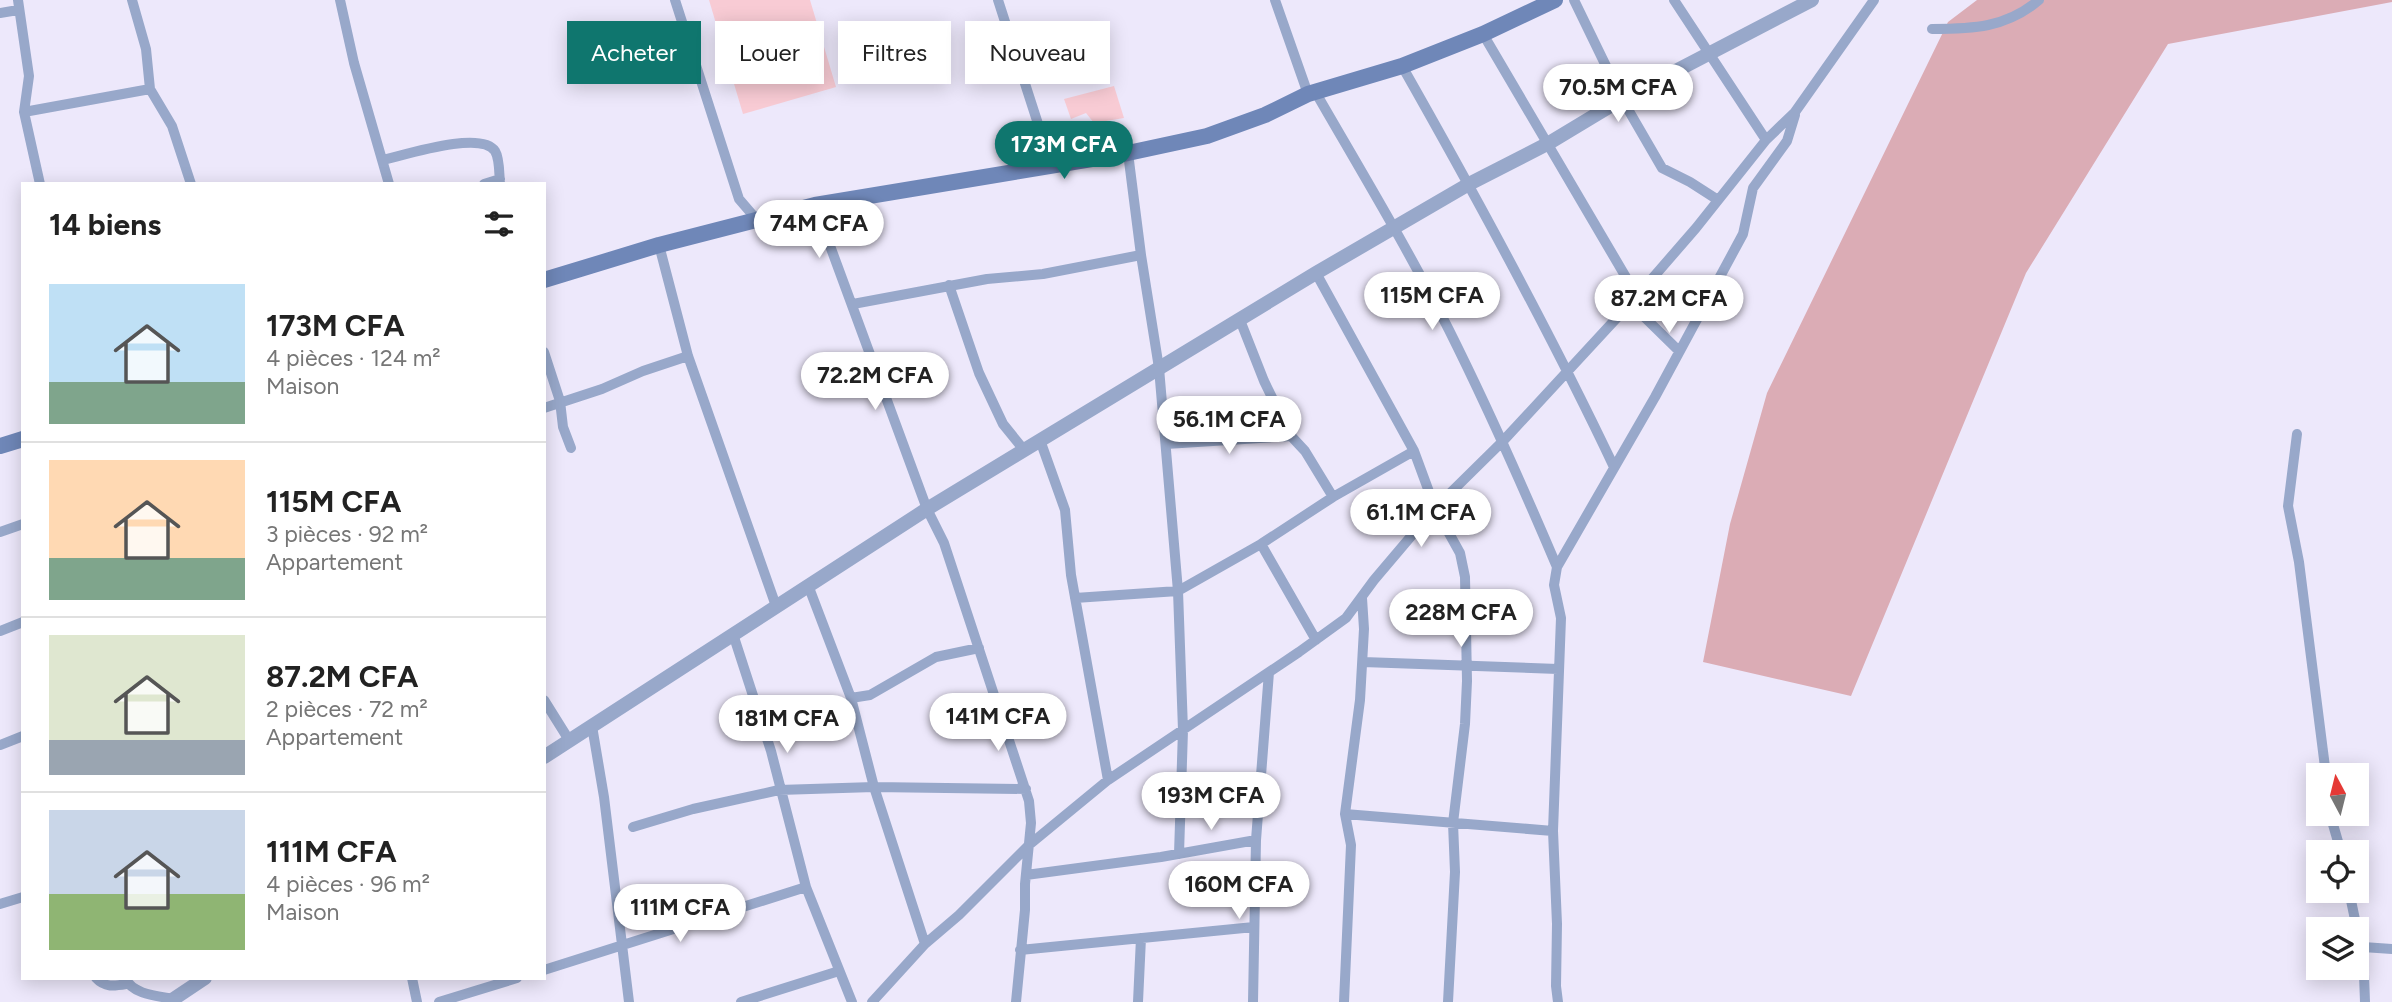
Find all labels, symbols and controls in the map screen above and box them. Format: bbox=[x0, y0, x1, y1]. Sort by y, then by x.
chip: Acheter bbox=[567, 21, 701, 84]
chip: Louer bbox=[715, 21, 824, 84]
chip: Filtres bbox=[838, 21, 951, 84]
chip: Nouveau bbox=[965, 21, 1110, 84]
pin: 70.5M CFA bbox=[1538, 64, 1698, 124]
text: 70.5M CFA bbox=[1559, 73, 1677, 101]
pin: 173M CFA bbox=[992, 122, 1136, 181]
text: 173M CFA bbox=[1011, 130, 1117, 158]
pin: 74M CFA bbox=[754, 201, 884, 260]
icon: filters bbox=[480, 205, 518, 243]
text: 14 biens bbox=[49, 206, 161, 243]
text: 74M CFA bbox=[770, 209, 868, 237]
pin: 115M CFA bbox=[1360, 272, 1504, 332]
pin: 87.2M CFA bbox=[1589, 276, 1749, 335]
text: 115M CFA bbox=[1380, 281, 1484, 309]
text: 87.2M CFA bbox=[1611, 284, 1727, 312]
text: 173M CFA bbox=[266, 307, 405, 344]
icon: home bbox=[105, 312, 189, 396]
text: 4 pièces · 124 m² bbox=[266, 344, 441, 372]
pin: 72.2M CFA bbox=[795, 352, 955, 412]
text: 72.2M CFA bbox=[817, 361, 933, 389]
text: Maison bbox=[266, 372, 339, 400]
pin: 56.1M CFA bbox=[1149, 396, 1309, 456]
text: 56.1M CFA bbox=[1172, 405, 1286, 433]
text: 115M CFA bbox=[266, 483, 401, 520]
icon: home bbox=[105, 488, 189, 572]
pin: 61.1M CFA bbox=[1341, 490, 1501, 549]
text: 61.1M CFA bbox=[1366, 498, 1476, 526]
text: 3 pièces · 92 m² bbox=[266, 520, 428, 548]
text: Appartement bbox=[266, 548, 403, 576]
pin: 228M CFA bbox=[1389, 590, 1533, 649]
text: 228M CFA bbox=[1405, 598, 1517, 626]
text: 87.2M CFA bbox=[266, 658, 419, 695]
icon: home bbox=[105, 663, 189, 747]
pin: 141M CFA bbox=[926, 694, 1070, 753]
text: 2 pièces · 72 m² bbox=[266, 695, 428, 723]
pin: 181M CFA bbox=[715, 696, 859, 755]
text: 141M CFA bbox=[946, 702, 1051, 730]
text: 181M CFA bbox=[735, 704, 839, 732]
text: Appartement bbox=[266, 723, 403, 751]
north arrow bbox=[2306, 763, 2370, 826]
map controls bbox=[2306, 763, 2369, 980]
pin: 193M CFA bbox=[1139, 772, 1283, 832]
text: 193M CFA bbox=[1158, 781, 1264, 809]
text: 111M CFA bbox=[266, 833, 397, 870]
icon: home bbox=[105, 838, 189, 922]
button: locate bbox=[2306, 840, 2369, 903]
pin: 160M CFA bbox=[1167, 862, 1311, 921]
text: 4 pièces · 96 m² bbox=[266, 870, 430, 898]
text: 160M CFA bbox=[1185, 870, 1293, 898]
pin: 111M CFA bbox=[608, 884, 752, 944]
text: 111M CFA bbox=[630, 893, 730, 921]
text: Maison bbox=[266, 898, 339, 926]
button: layers bbox=[2306, 917, 2369, 980]

